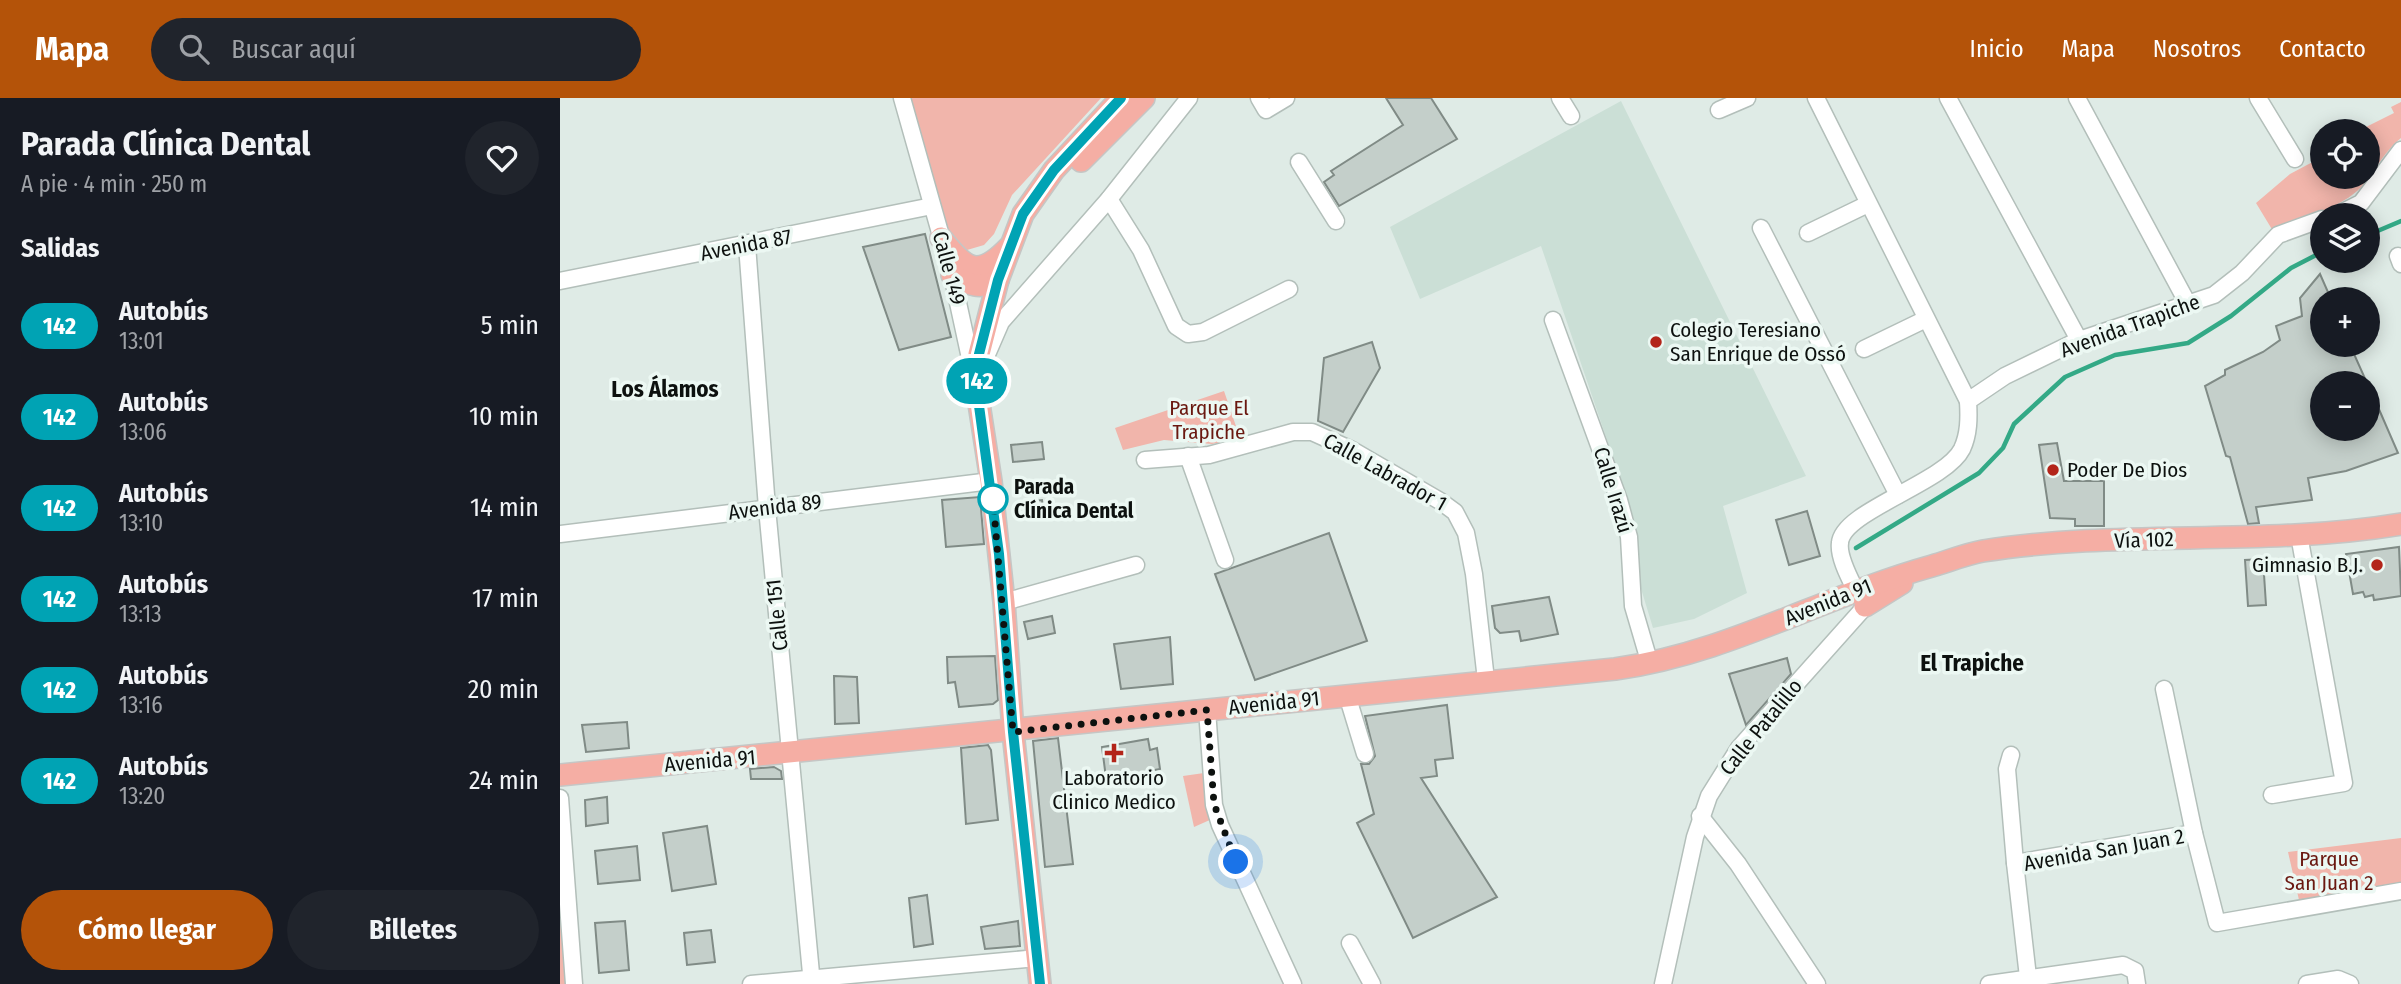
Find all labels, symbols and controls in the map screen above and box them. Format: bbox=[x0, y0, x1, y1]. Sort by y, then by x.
search box bbox=[151, 18, 641, 81]
text: Mapa bbox=[35, 29, 109, 69]
icon: search bbox=[175, 30, 213, 68]
text: Buscar aquí bbox=[231, 34, 356, 65]
text: Inicio bbox=[1970, 35, 2024, 63]
text: Mapa bbox=[2062, 35, 2115, 63]
text: Nosotros bbox=[2153, 35, 2241, 63]
text: Contacto bbox=[2279, 35, 2366, 63]
map controls bbox=[2310, 119, 2380, 441]
button: locate bbox=[2310, 119, 2380, 189]
button: heart bbox=[465, 121, 539, 195]
text: Parada Clínica Dental bbox=[21, 124, 310, 164]
text: A pie · 4 min · 250 m bbox=[21, 170, 207, 198]
button: layers bbox=[2310, 203, 2380, 273]
street label: Avenida 87 bbox=[698, 223, 794, 267]
street label: Calle 149 bbox=[927, 228, 971, 308]
text: Salidas bbox=[21, 233, 99, 264]
button: + bbox=[2310, 287, 2380, 357]
street label: Avenida Trapiche bbox=[2057, 289, 2203, 363]
text: Autobús bbox=[119, 296, 208, 327]
text: 5 min bbox=[481, 310, 539, 341]
text: 142 bbox=[43, 312, 76, 340]
place label: Colegio Teresiano San Enrique de Ossó bbox=[1670, 317, 1846, 367]
text: 13:01 bbox=[119, 327, 164, 355]
marker: Colegio Teresiano San Enrique de Ossó bbox=[1648, 334, 1664, 350]
line badge: 142 bbox=[937, 358, 1017, 404]
text: 142 bbox=[960, 367, 994, 395]
button: − bbox=[2310, 371, 2380, 441]
district label: Los Álamos bbox=[611, 374, 719, 403]
text: Autobús bbox=[119, 387, 208, 418]
park label: Parque El Trapiche bbox=[1169, 395, 1249, 445]
text: 10 min bbox=[469, 401, 539, 432]
text: 142 bbox=[43, 403, 76, 431]
text: 13:06 bbox=[119, 418, 167, 446]
street label: Calle Labrador 1 bbox=[1319, 427, 1451, 517]
street label: Calle Irazú bbox=[1588, 444, 1638, 536]
place label: Poder De Dios bbox=[2067, 457, 2187, 483]
marker: Poder De Dios bbox=[2045, 462, 2061, 478]
place label: Parada Clínica Dental bbox=[1014, 474, 1134, 524]
text: Autobús bbox=[119, 478, 208, 509]
marker: Parada Clínica Dental bbox=[978, 484, 1008, 514]
street label: Avenida 89 bbox=[727, 488, 823, 526]
text: 14 min bbox=[470, 492, 539, 523]
text: 142 bbox=[43, 494, 76, 522]
text: 13:10 bbox=[119, 509, 163, 537]
street label: Vía 102 bbox=[2114, 526, 2174, 554]
place label: Gimnasio B.J. bbox=[2252, 552, 2363, 578]
marker: Gimnasio B.J. bbox=[2369, 557, 2385, 573]
text: Autobús bbox=[119, 569, 208, 600]
street label: Avenida 91 bbox=[1781, 573, 1875, 631]
street label: Calle 151 bbox=[760, 578, 794, 652]
text: 17 min bbox=[472, 583, 539, 614]
text: 142 bbox=[43, 585, 76, 613]
text: 13:13 bbox=[119, 600, 162, 628]
district label: El Trapiche bbox=[1920, 649, 2024, 677]
text: Autobús bbox=[119, 660, 208, 691]
street label: Calle Patalillo bbox=[1714, 673, 1808, 781]
text: 20 min bbox=[468, 674, 539, 705]
text: 142 bbox=[43, 676, 76, 704]
street label: Avenida 91 bbox=[1227, 685, 1321, 721]
text: 13:16 bbox=[119, 691, 163, 719]
marker: Laboratorio Clinico Medico bbox=[1104, 743, 1124, 763]
street label: Avenida 91 bbox=[663, 744, 757, 778]
text: Autobús bbox=[119, 751, 208, 782]
text: 24 min bbox=[469, 765, 539, 796]
place label: Laboratorio Clinico Medico bbox=[1052, 765, 1176, 815]
text: 142 bbox=[43, 767, 76, 795]
text: 13:20 bbox=[119, 782, 165, 810]
street label: Avenida San Juan 2 bbox=[2022, 823, 2186, 877]
your location bbox=[1218, 844, 1253, 879]
park label: Parque San Juan 2 bbox=[2285, 846, 2373, 896]
button: Cómo llegar bbox=[21, 890, 273, 970]
button: Billetes bbox=[287, 890, 539, 970]

